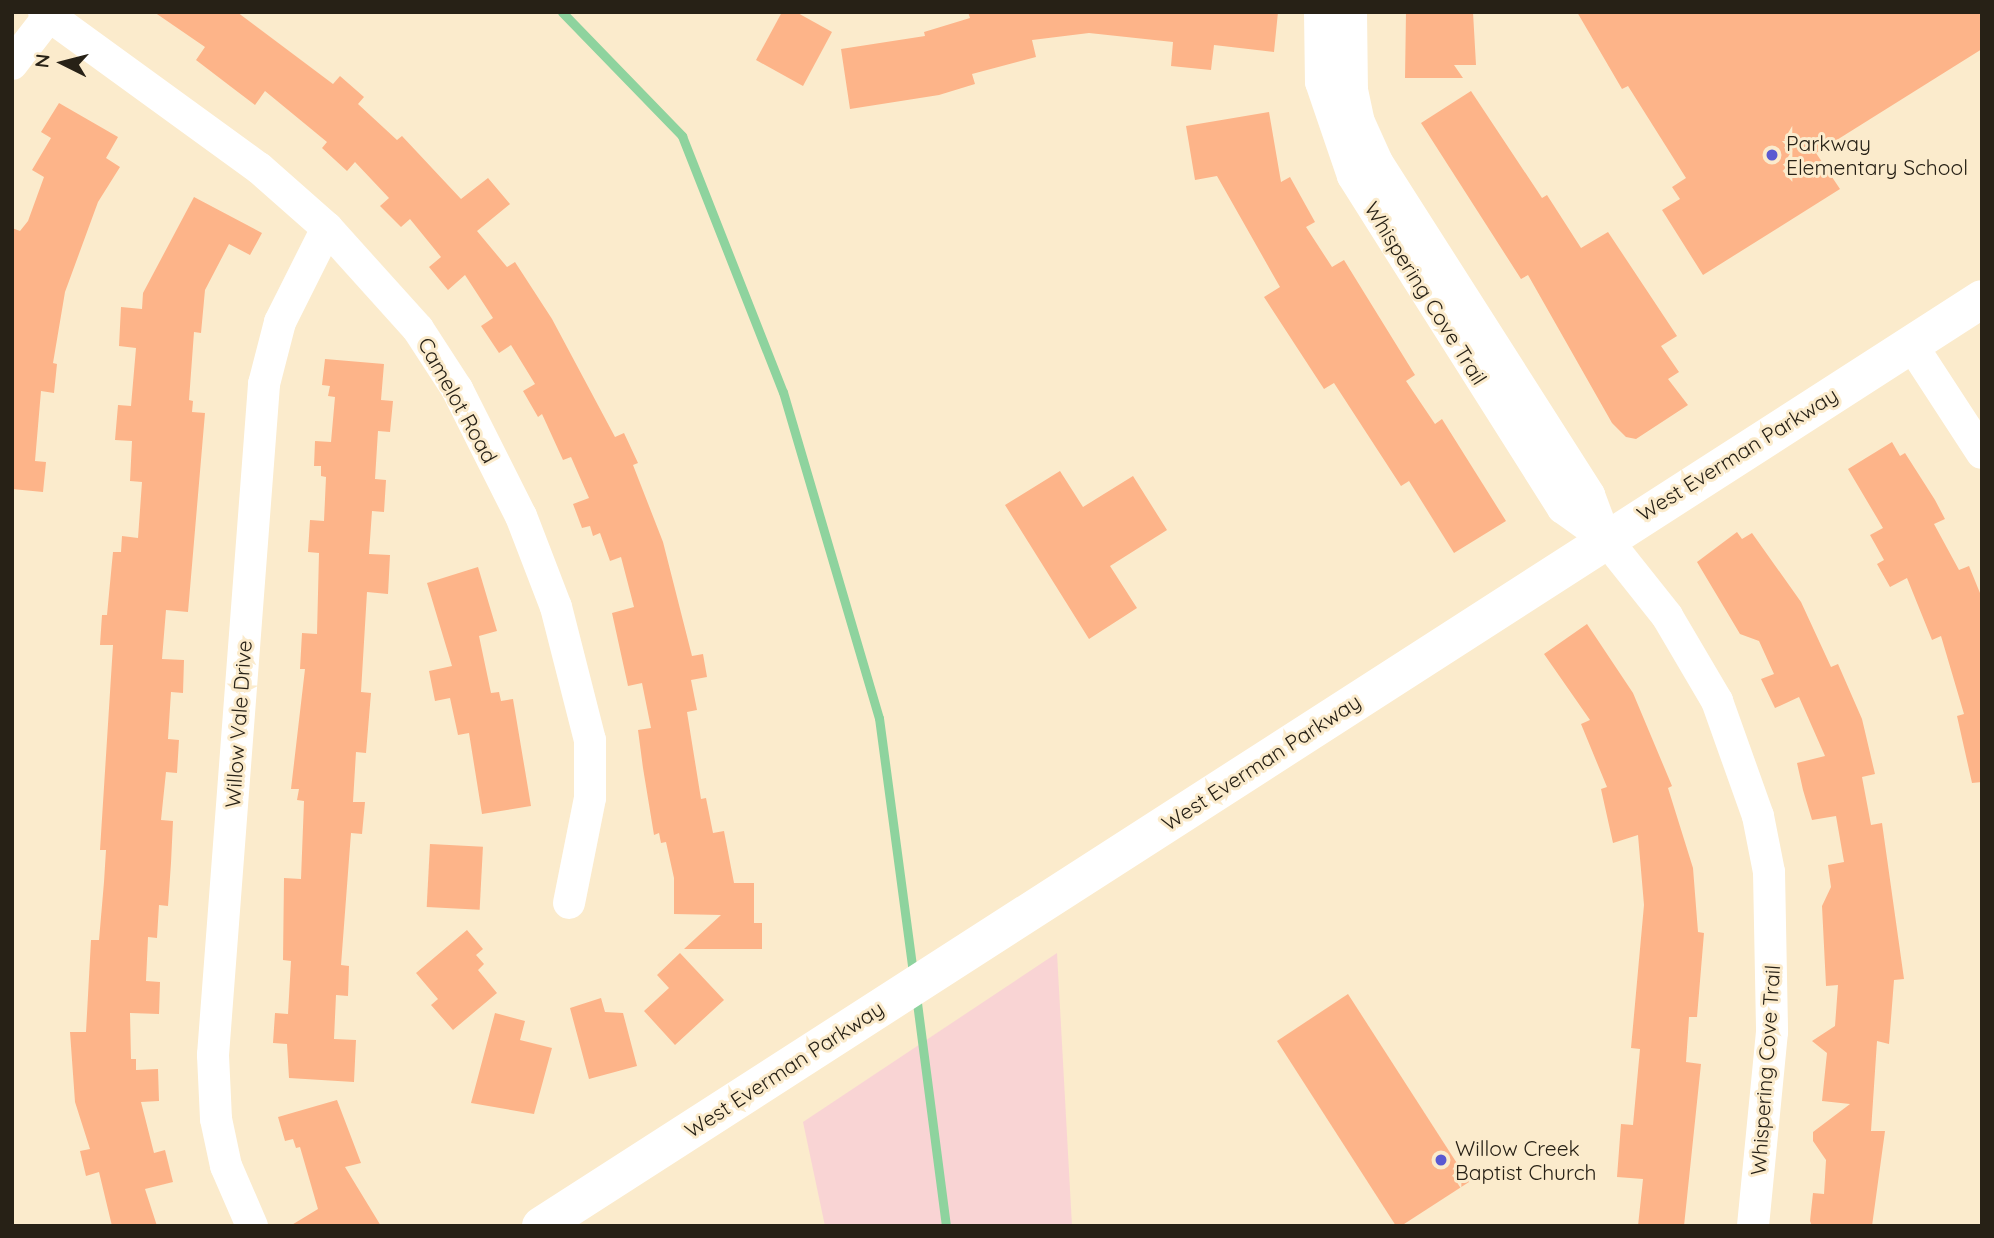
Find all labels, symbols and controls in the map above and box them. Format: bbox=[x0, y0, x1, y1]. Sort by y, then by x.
north arrow bbox=[28, 28, 98, 98]
text: N bbox=[29, 53, 55, 69]
place label: Parkway Elementary School bbox=[1786, 130, 1968, 180]
marker: Parkway Elementary School bbox=[1764, 147, 1780, 163]
street label: Whispering Cove Trail bbox=[1359, 197, 1493, 389]
street label: Camelot Road bbox=[413, 333, 503, 467]
street label: West Everman Parkway bbox=[1632, 382, 1842, 526]
street label: Willow Vale Drive bbox=[220, 640, 256, 808]
street label: West Everman Parkway bbox=[1157, 688, 1365, 836]
street label: Whispering Cove Trail bbox=[1745, 964, 1785, 1176]
street label: West Everman Parkway bbox=[680, 995, 888, 1143]
place label: Willow Creek Baptist Church bbox=[1455, 1135, 1596, 1185]
marker: Willow Creek Baptist Church bbox=[1433, 1152, 1449, 1168]

